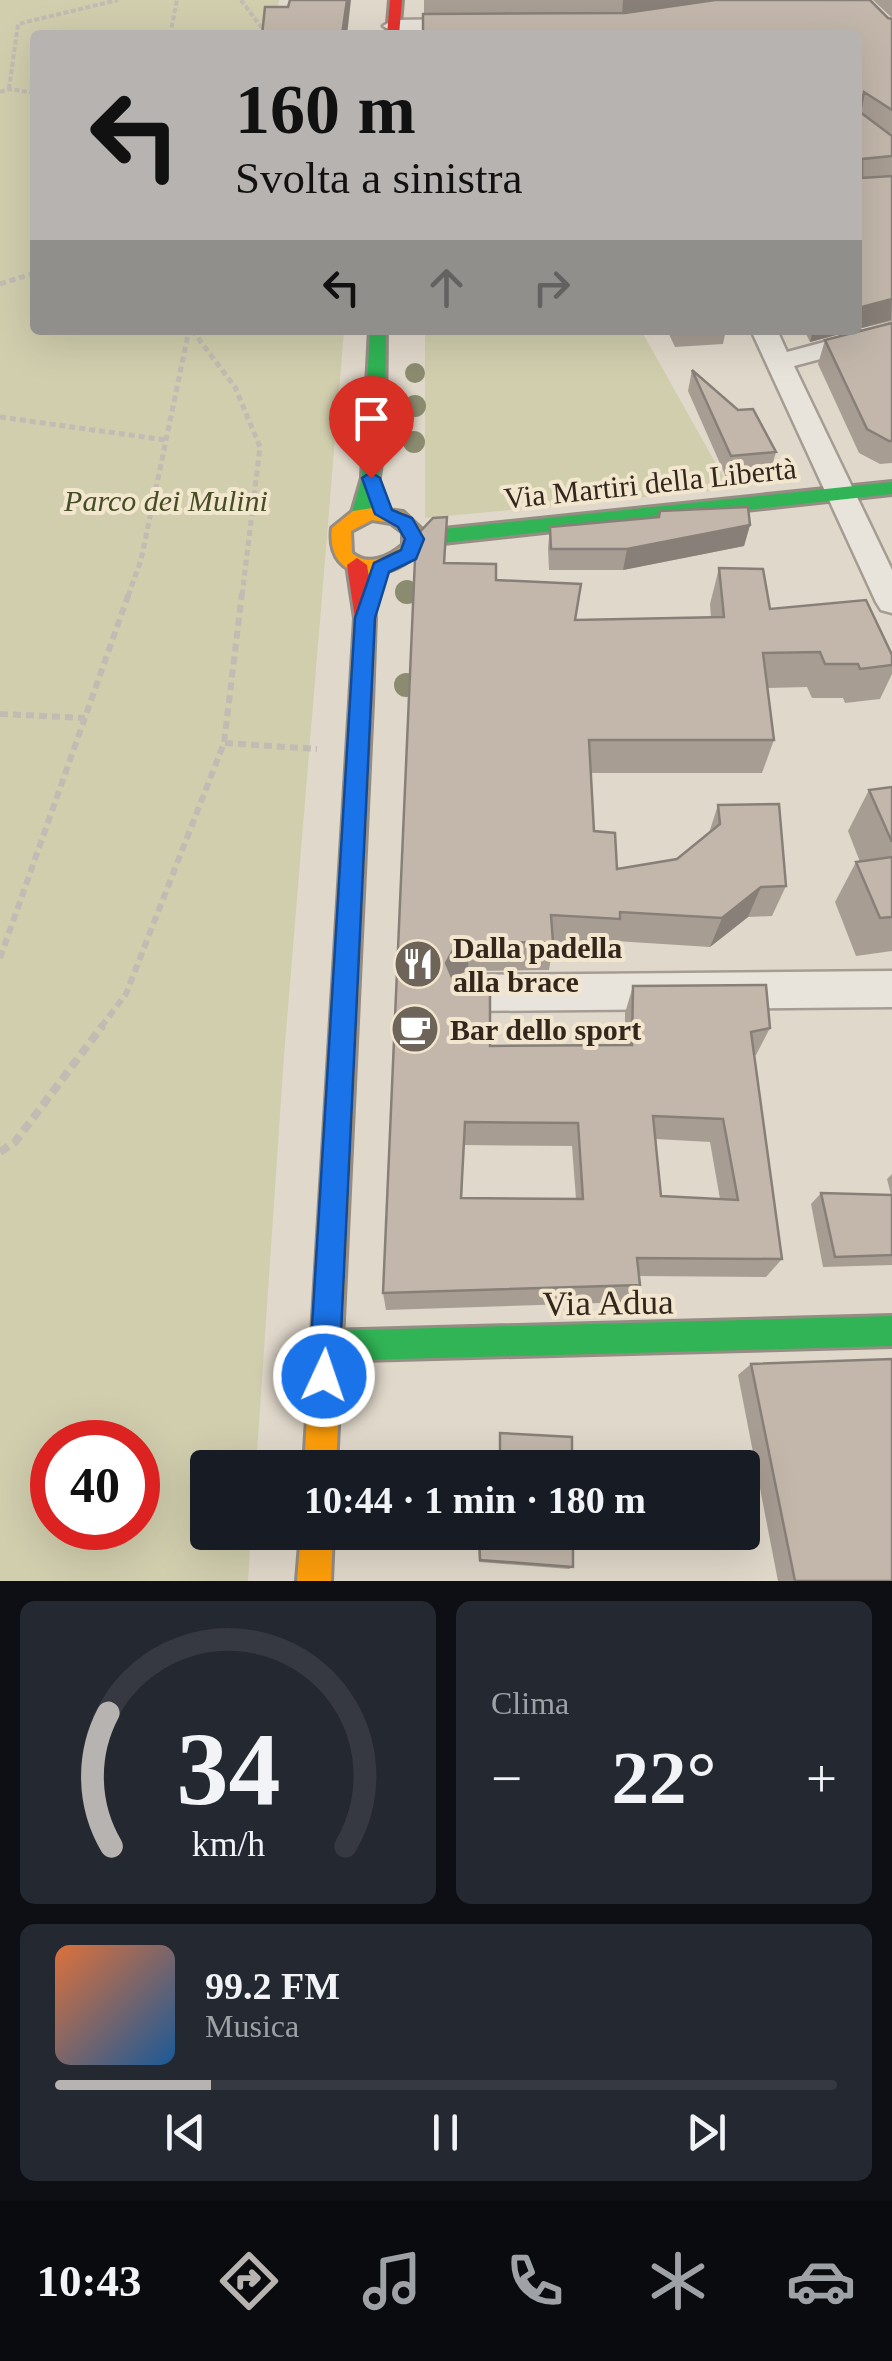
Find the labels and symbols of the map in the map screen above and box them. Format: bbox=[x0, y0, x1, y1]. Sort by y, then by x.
pin bbox=[329, 376, 414, 479]
street label: Via Martiri della Libertà bbox=[502, 451, 798, 515]
park label: Parco dei Mulini bbox=[63, 484, 268, 517]
place label: Dalla padella alla brace bbox=[453, 931, 622, 998]
restaurant icon: Dalla padella alla brace bbox=[392, 938, 444, 990]
cafe icon: Bar dello sport bbox=[389, 1003, 441, 1055]
place label: Bar dello sport bbox=[450, 1013, 641, 1046]
street label: Via Adua bbox=[542, 1282, 674, 1324]
position arrow bbox=[272, 1324, 376, 1428]
speed limit sign: 40 bbox=[30, 1420, 160, 1550]

